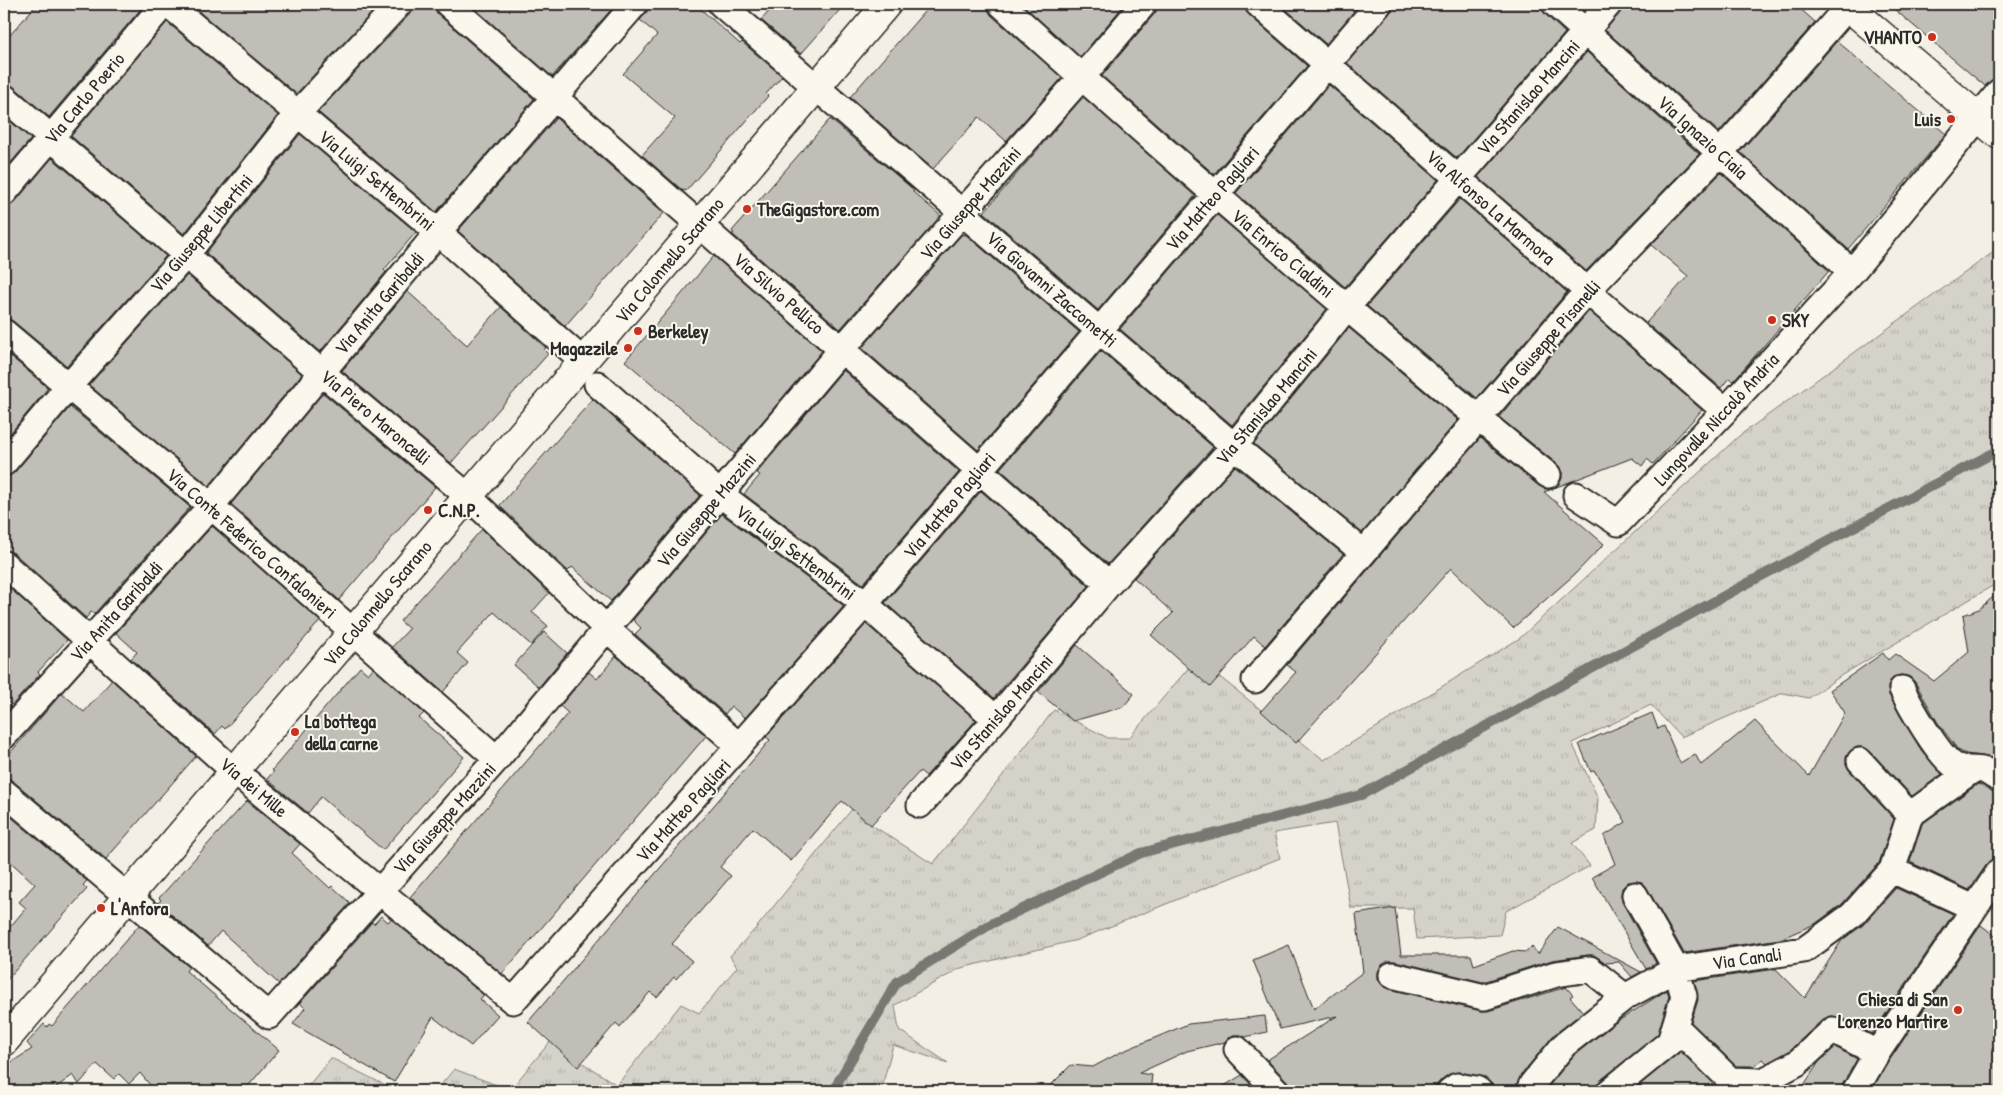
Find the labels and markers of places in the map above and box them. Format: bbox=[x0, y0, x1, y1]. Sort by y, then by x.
place label: VHANTO bbox=[1864, 24, 1922, 50]
marker: VHANTO bbox=[1926, 31, 1938, 43]
place label: Luis bbox=[1915, 106, 1942, 132]
marker: Luis bbox=[1945, 113, 1957, 125]
place label: TheGigastore.com bbox=[756, 196, 879, 223]
marker: TheGigastore.com bbox=[741, 203, 753, 215]
place label: SKY bbox=[1782, 307, 1810, 333]
marker: SKY bbox=[1766, 314, 1778, 326]
place label: Berkeley bbox=[648, 318, 709, 345]
marker: Berkeley bbox=[632, 325, 644, 337]
place label: Magazzile bbox=[550, 335, 618, 362]
marker: Magazzile bbox=[622, 342, 634, 354]
place label: C.N.P. bbox=[438, 497, 480, 523]
marker: C.N.P. bbox=[422, 504, 434, 516]
place label: La bottega della carne bbox=[305, 708, 379, 756]
marker: La bottega della carne bbox=[289, 726, 301, 738]
place label: L'Anfora bbox=[111, 895, 169, 921]
marker: L'Anfora bbox=[95, 902, 107, 914]
place label: Chiesa di San Lorenzo Martire bbox=[1838, 986, 1948, 1034]
marker: Chiesa di San Lorenzo Martire bbox=[1952, 1004, 1964, 1016]

